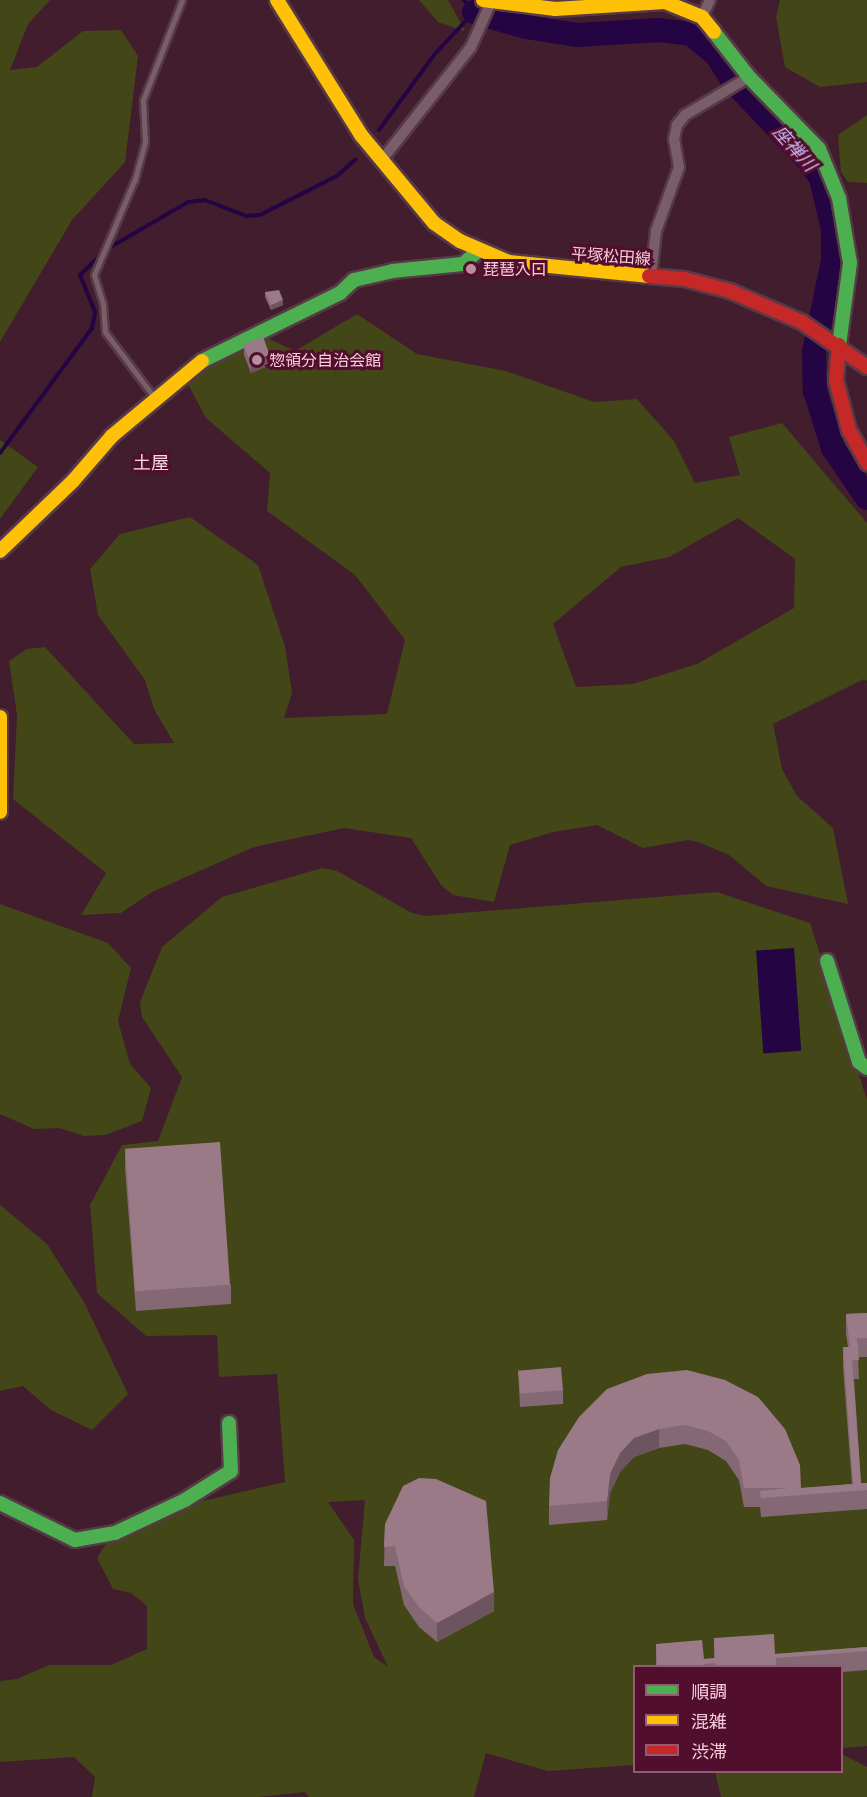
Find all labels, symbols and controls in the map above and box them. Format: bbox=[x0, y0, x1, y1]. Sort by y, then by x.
water label: 座禅川 bbox=[769, 121, 821, 175]
street label: 平塚松田線 bbox=[570, 244, 652, 268]
place label: 琵琶入口 bbox=[483, 259, 547, 279]
marker: 琵琶入口 bbox=[464, 262, 478, 276]
place label: 惣領分自治会館 bbox=[269, 350, 381, 370]
marker: 惣領分自治会館 bbox=[250, 353, 264, 367]
district label: 土屋 bbox=[133, 451, 169, 473]
legend bbox=[633, 1665, 843, 1773]
text: 順調 bbox=[691, 1679, 727, 1703]
text: 混雑 bbox=[691, 1709, 727, 1733]
text: 渋滞 bbox=[691, 1739, 727, 1763]

